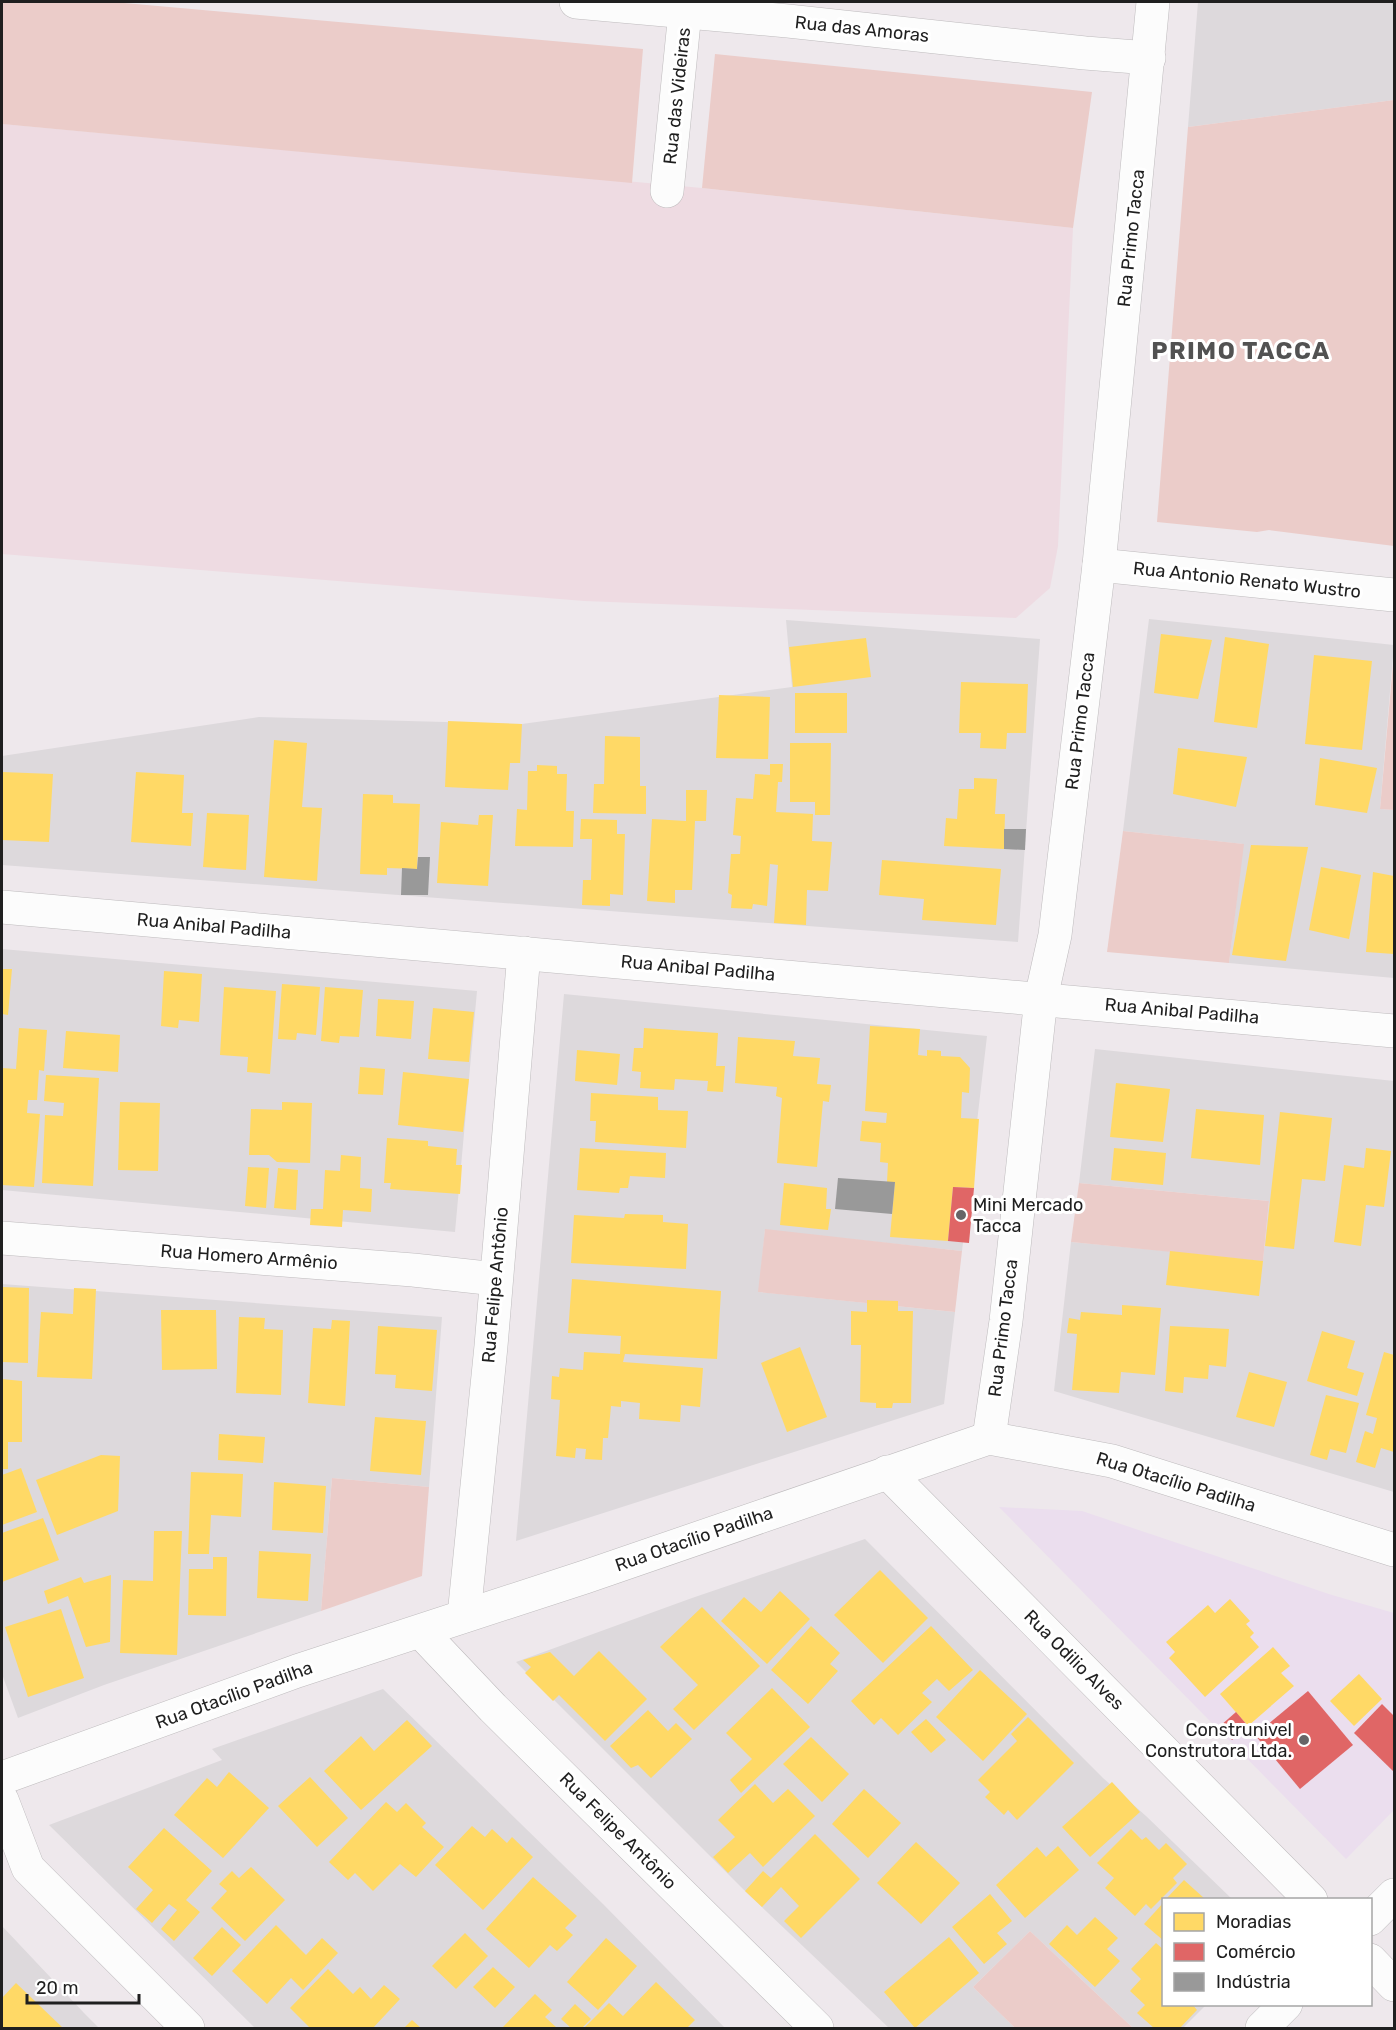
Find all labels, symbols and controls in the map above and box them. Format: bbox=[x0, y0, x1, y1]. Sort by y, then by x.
street label: Rua das Amoras bbox=[794, 11, 930, 47]
street label: Rua das Videiras bbox=[659, 26, 695, 166]
street label: Rua Primo Tacca bbox=[1113, 168, 1149, 308]
district label: PRIMO TACCA bbox=[1151, 337, 1331, 365]
street label: Rua Antonio Renato Wustro bbox=[1132, 557, 1362, 603]
street label: Rua Primo Tacca bbox=[1061, 651, 1099, 791]
street label: Rua Anibal Padilha bbox=[136, 908, 292, 944]
street label: Rua Anibal Padilha bbox=[620, 950, 776, 986]
street label: Rua Anibal Padilha bbox=[1104, 993, 1260, 1029]
place label: Mini Mercado Tacca bbox=[973, 1194, 1083, 1237]
street label: Rua Felipe Antônio bbox=[477, 1206, 513, 1364]
marker: Mini Mercado Tacca bbox=[954, 1208, 968, 1222]
street label: Rua Homero Armênio bbox=[160, 1240, 338, 1274]
street label: Rua Primo Tacca bbox=[984, 1258, 1022, 1398]
street label: Rua Otacílio Padilha bbox=[1094, 1447, 1258, 1517]
street label: Rua Otacílio Padilha bbox=[612, 1502, 776, 1576]
street label: Rua Odilio Alves bbox=[1019, 1605, 1129, 1715]
street label: Rua Otacílio Padilha bbox=[152, 1656, 316, 1734]
place label: Construnivel Construtora Ltda. bbox=[1145, 1719, 1292, 1762]
marker: Construnivel Construtora Ltda. bbox=[1297, 1733, 1311, 1747]
street label: Rua Felipe Antônio bbox=[555, 1768, 681, 1894]
legend bbox=[1162, 1898, 1372, 2006]
text: Moradias bbox=[1216, 1911, 1291, 1933]
text: Comércio bbox=[1216, 1941, 1296, 1963]
scale bar bbox=[27, 1967, 140, 2005]
text: Indústria bbox=[1216, 1971, 1291, 1993]
text: 20 m bbox=[36, 1977, 78, 1999]

